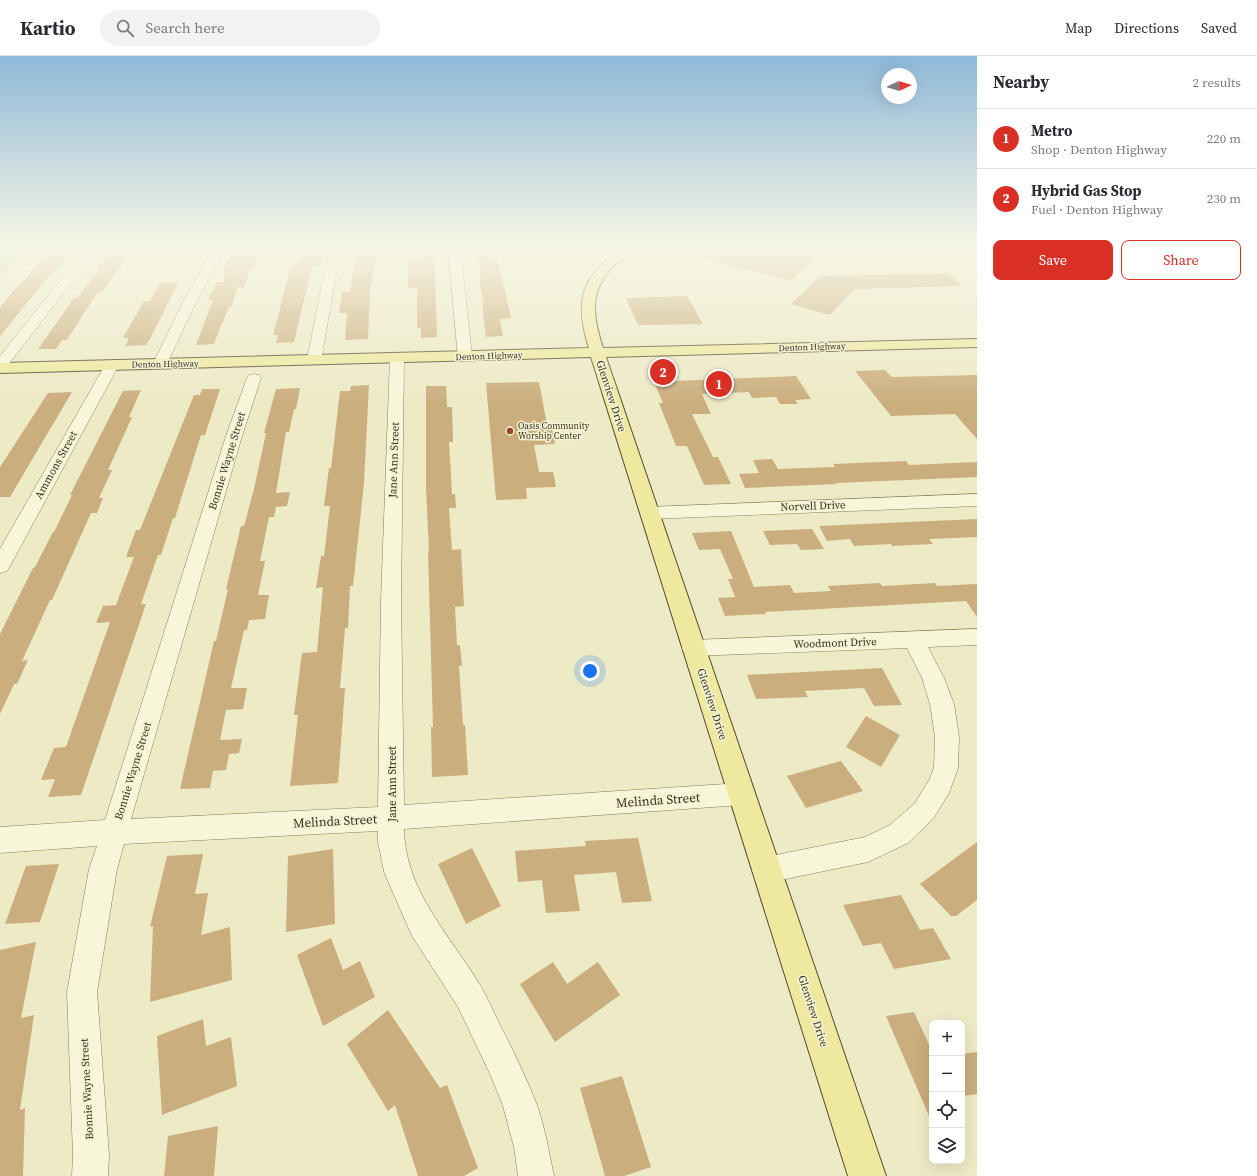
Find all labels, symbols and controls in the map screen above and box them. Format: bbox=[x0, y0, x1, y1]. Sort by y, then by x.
search box bbox=[100, 10, 380, 46]
text: Kartio bbox=[20, 15, 76, 41]
icon: search bbox=[114, 17, 136, 39]
text: Search here bbox=[146, 17, 225, 38]
text: Map bbox=[1065, 18, 1092, 38]
text: Directions bbox=[1114, 18, 1179, 38]
text: Saved bbox=[1201, 18, 1237, 38]
north arrow bbox=[881, 68, 917, 104]
text: Nearby bbox=[993, 70, 1049, 94]
text: 2 results bbox=[1193, 74, 1241, 91]
text: Metro bbox=[1031, 120, 1072, 141]
text: 1 bbox=[1002, 130, 1010, 147]
text: 220 m bbox=[1207, 130, 1241, 147]
text: Shop · Denton Highway bbox=[1031, 141, 1167, 158]
text: Hybrid Gas Stop bbox=[1031, 180, 1141, 201]
text: 2 bbox=[1002, 190, 1010, 207]
text: 230 m bbox=[1207, 190, 1241, 207]
text: Fuel · Denton Highway bbox=[1031, 201, 1163, 218]
button: Save bbox=[993, 240, 1113, 280]
button: Share bbox=[1121, 240, 1241, 280]
street label: Denton Highway bbox=[778, 340, 846, 354]
street label: Denton Highway bbox=[455, 349, 523, 363]
street label: Denton Highway bbox=[131, 357, 199, 371]
pin: 2 bbox=[650, 357, 676, 387]
street label: Glenview Drive bbox=[592, 358, 630, 434]
pin: 1 bbox=[706, 369, 732, 399]
street label: Bonnie Wayne Street bbox=[205, 410, 249, 512]
place label: Oasis Community Worship Center bbox=[518, 420, 590, 442]
street label: Jane Ann Street bbox=[385, 421, 403, 499]
marker: Oasis Community Worship Center bbox=[505, 426, 515, 436]
street label: Ammons Street bbox=[31, 428, 81, 502]
street label: Norvell Drive bbox=[780, 497, 846, 515]
street label: Woodmont Drive bbox=[793, 634, 877, 652]
your location bbox=[580, 661, 600, 681]
street label: Glenview Drive bbox=[693, 666, 731, 742]
street label: Bonnie Wayne Street bbox=[111, 720, 155, 822]
street label: Jane Ann Street bbox=[385, 746, 400, 823]
street label: Melinda Street bbox=[615, 789, 701, 811]
street label: Melinda Street bbox=[293, 810, 378, 832]
street label: Glenview Drive bbox=[794, 973, 832, 1049]
map controls bbox=[929, 1020, 965, 1164]
button: + bbox=[929, 1020, 965, 1056]
street label: Bonnie Wayne Street bbox=[77, 1037, 97, 1140]
button: − bbox=[929, 1056, 965, 1092]
button: locate bbox=[929, 1092, 965, 1128]
button: layers bbox=[929, 1128, 965, 1164]

